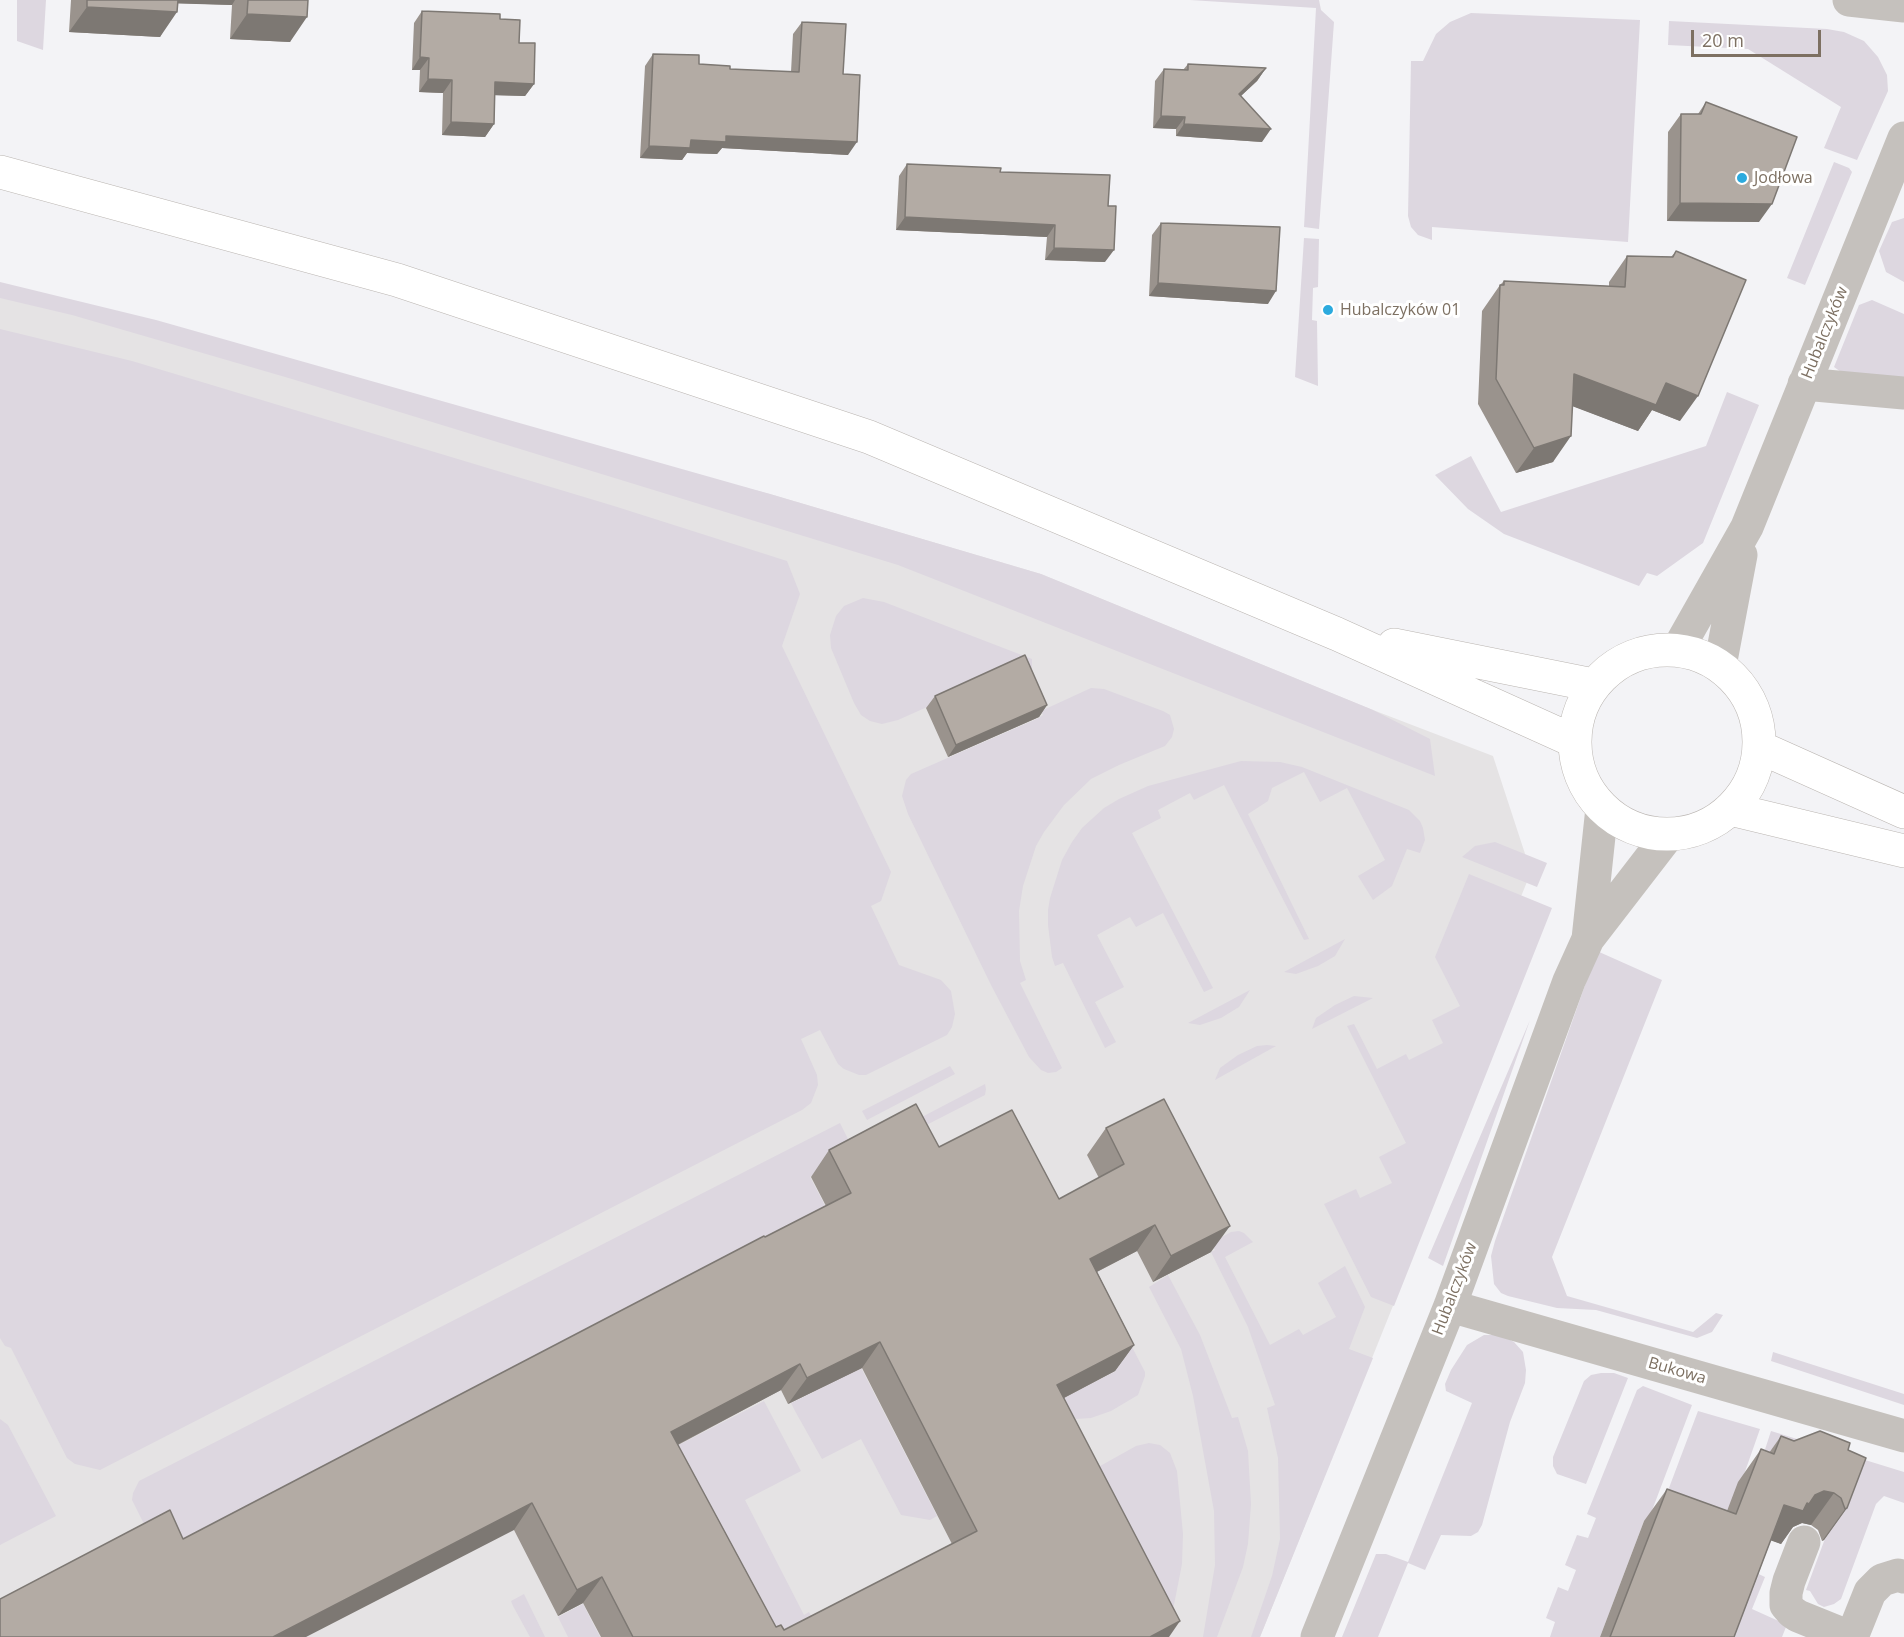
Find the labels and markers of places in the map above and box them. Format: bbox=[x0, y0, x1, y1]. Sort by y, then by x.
place label: Jodłowa bbox=[1754, 168, 1813, 188]
marker: Jodłowa bbox=[1735, 171, 1749, 185]
place label: Hubalczyków 01 bbox=[1340, 300, 1460, 320]
marker: Hubalczyków 01 bbox=[1321, 303, 1335, 317]

